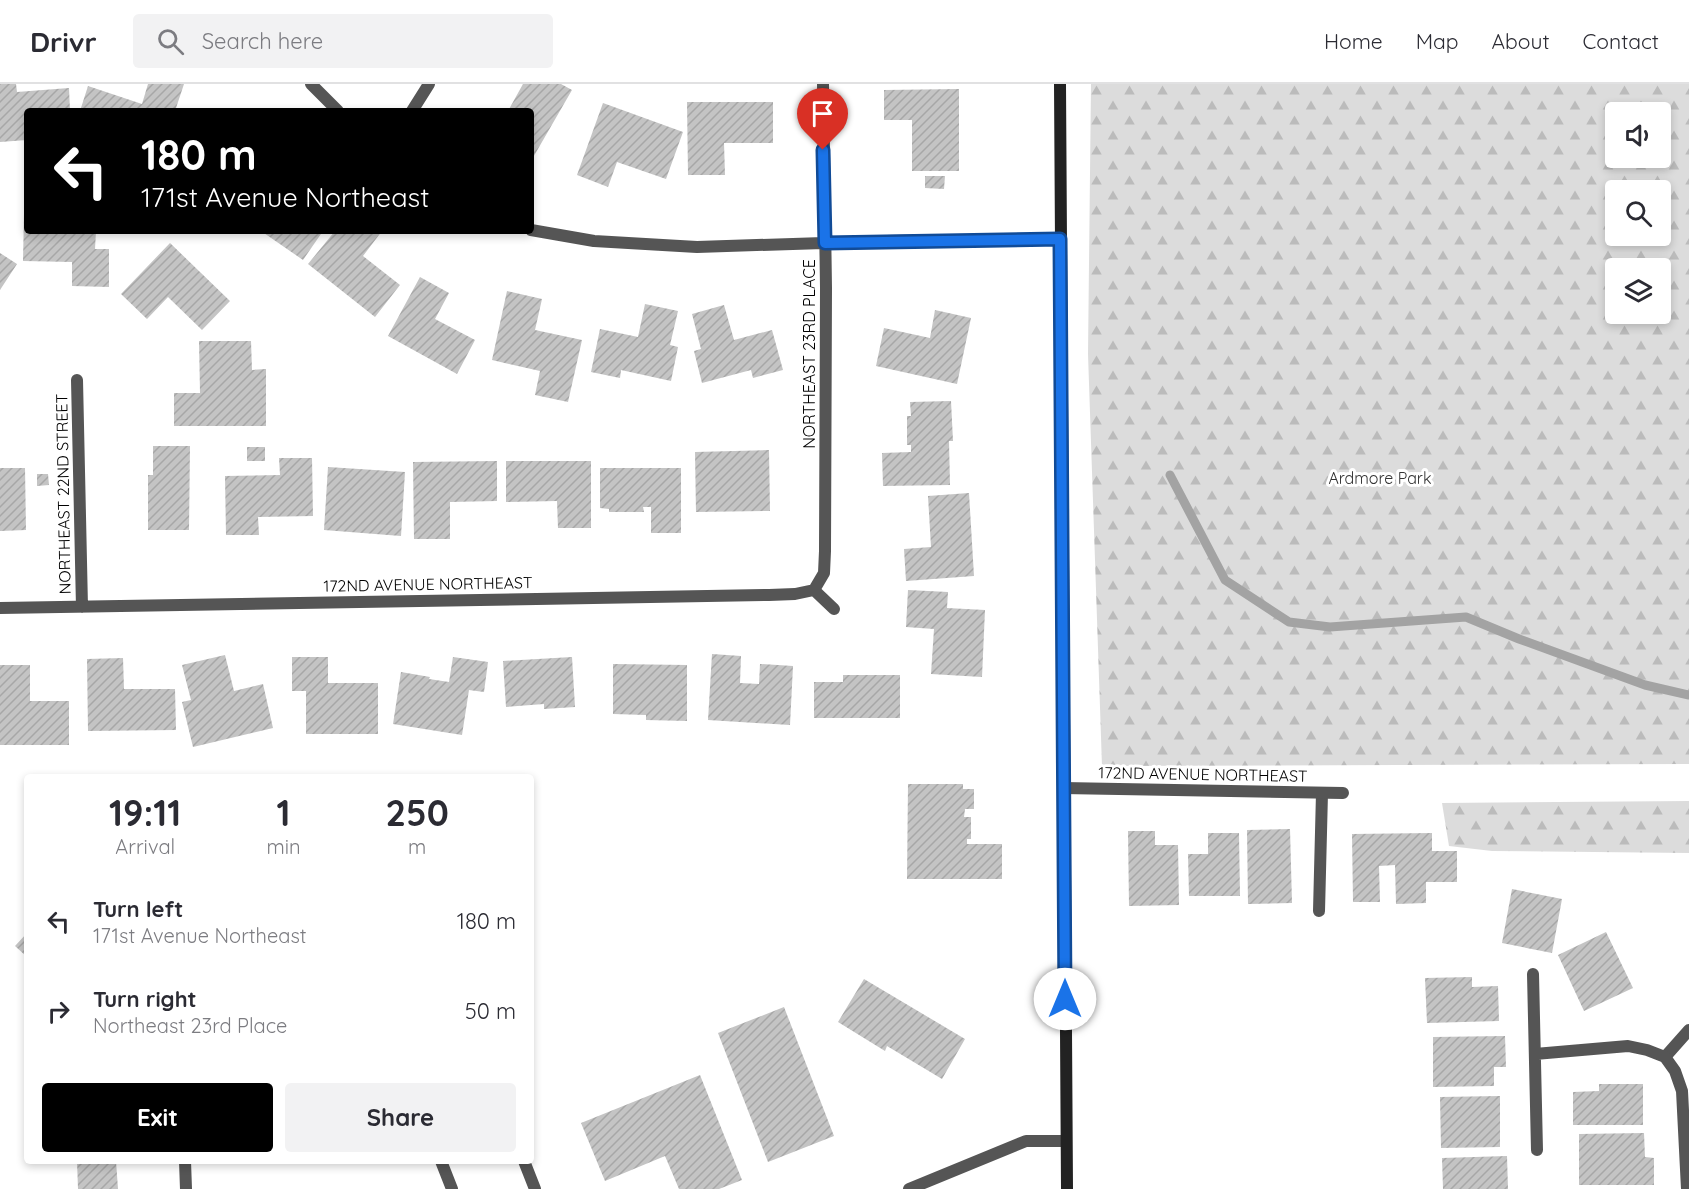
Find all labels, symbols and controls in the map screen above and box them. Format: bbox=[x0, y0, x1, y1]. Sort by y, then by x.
search box bbox=[133, 14, 553, 68]
text: Drivr bbox=[30, 24, 97, 59]
icon: search bbox=[154, 25, 187, 58]
text: Search here bbox=[202, 27, 323, 55]
text: Home bbox=[1324, 28, 1383, 54]
text: Map bbox=[1416, 28, 1459, 54]
text: About bbox=[1492, 28, 1550, 54]
text: Contact bbox=[1583, 28, 1659, 54]
pin bbox=[797, 88, 848, 150]
icon: arrive bbox=[806, 97, 839, 130]
map controls bbox=[1605, 102, 1671, 324]
button: sound bbox=[1605, 102, 1671, 168]
text: 180 m bbox=[141, 128, 257, 181]
icon: left bbox=[42, 132, 120, 210]
text: 171st Avenue Northeast bbox=[141, 180, 429, 214]
button: search bbox=[1605, 180, 1671, 246]
button: layers bbox=[1605, 258, 1671, 324]
street label: NORTHEAST 23RD PLACE bbox=[799, 259, 819, 449]
street label: NORTHEAST 22ND STREET bbox=[51, 393, 75, 594]
park label: Ardmore Park bbox=[1328, 468, 1432, 488]
street label: 172ND AVENUE NORTHEAST bbox=[323, 572, 533, 596]
street label: 172ND AVENUE NORTHEAST bbox=[1098, 762, 1308, 786]
text: 19:11 bbox=[109, 790, 181, 835]
text: 1 bbox=[276, 790, 290, 835]
text: 250 bbox=[386, 790, 449, 835]
text: Arrival bbox=[115, 834, 175, 859]
text: min bbox=[266, 834, 301, 859]
text: m bbox=[408, 834, 426, 859]
text: Turn left bbox=[93, 895, 183, 923]
icon: left bbox=[42, 905, 75, 938]
text: 180 m bbox=[457, 907, 516, 935]
text: 171st Avenue Northeast bbox=[93, 923, 307, 948]
position arrow bbox=[1033, 967, 1097, 1031]
text: Turn right bbox=[93, 985, 197, 1013]
icon: right bbox=[42, 995, 75, 1028]
text: 50 m bbox=[465, 997, 516, 1025]
text: Northeast 23rd Place bbox=[93, 1013, 287, 1038]
button: Exit bbox=[42, 1083, 273, 1152]
button: Share bbox=[285, 1083, 516, 1152]

